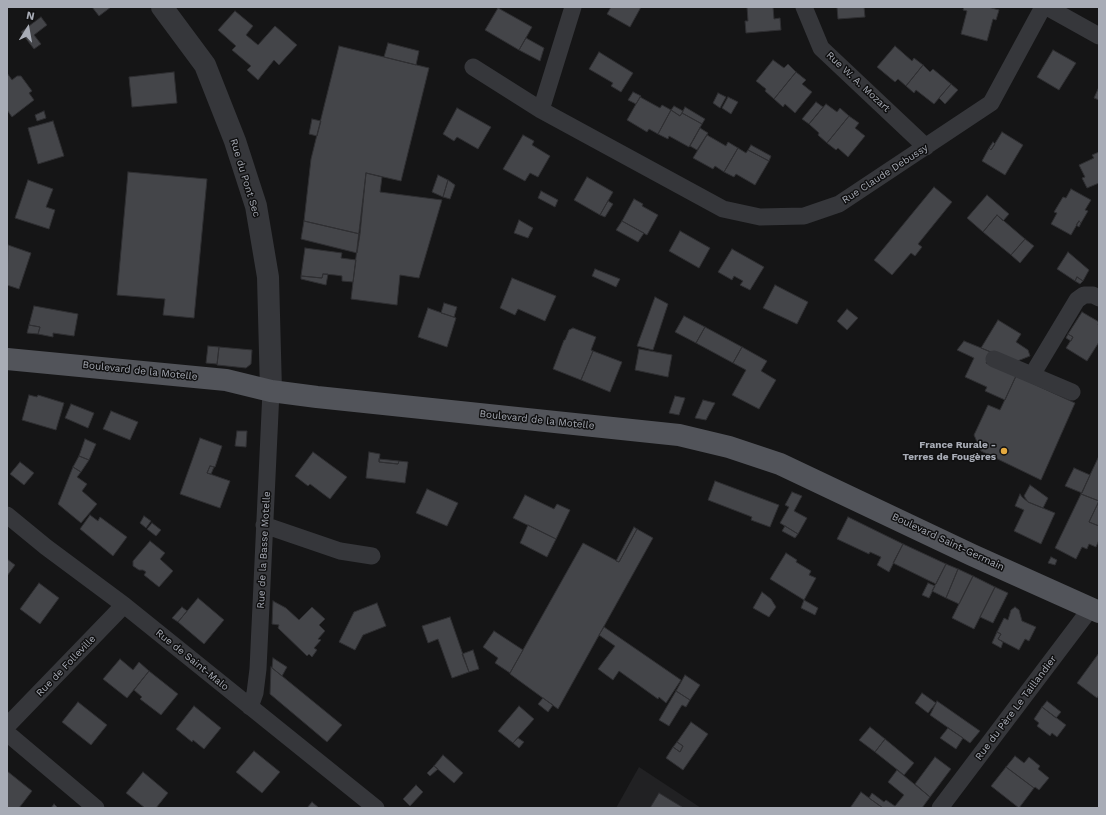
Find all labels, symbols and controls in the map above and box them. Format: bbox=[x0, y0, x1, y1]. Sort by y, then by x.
north arrow bbox=[8, 8, 48, 48]
text: N bbox=[25, 9, 36, 23]
street label: Rue W. A. Mozart bbox=[824, 49, 892, 115]
street label: Rue du Pont Sec bbox=[227, 137, 263, 219]
street label: Rue Claude Debussy bbox=[840, 142, 930, 206]
street label: Boulevard de la Motelle bbox=[82, 359, 198, 383]
street label: Boulevard de la Motelle bbox=[479, 408, 595, 432]
place label: France Rurale - Terres de Fougères bbox=[903, 439, 996, 462]
marker: France Rurale - Terres de Fougères bbox=[999, 446, 1009, 456]
street label: Rue de la Basse Motelle bbox=[255, 491, 273, 609]
street label: Boulevard Saint-Germain bbox=[890, 511, 1006, 573]
street label: Rue de Saint-Malo bbox=[153, 627, 231, 693]
street label: Rue de Folleville bbox=[34, 633, 98, 699]
street label: Rue du Père Le Taillandier bbox=[973, 653, 1059, 763]

